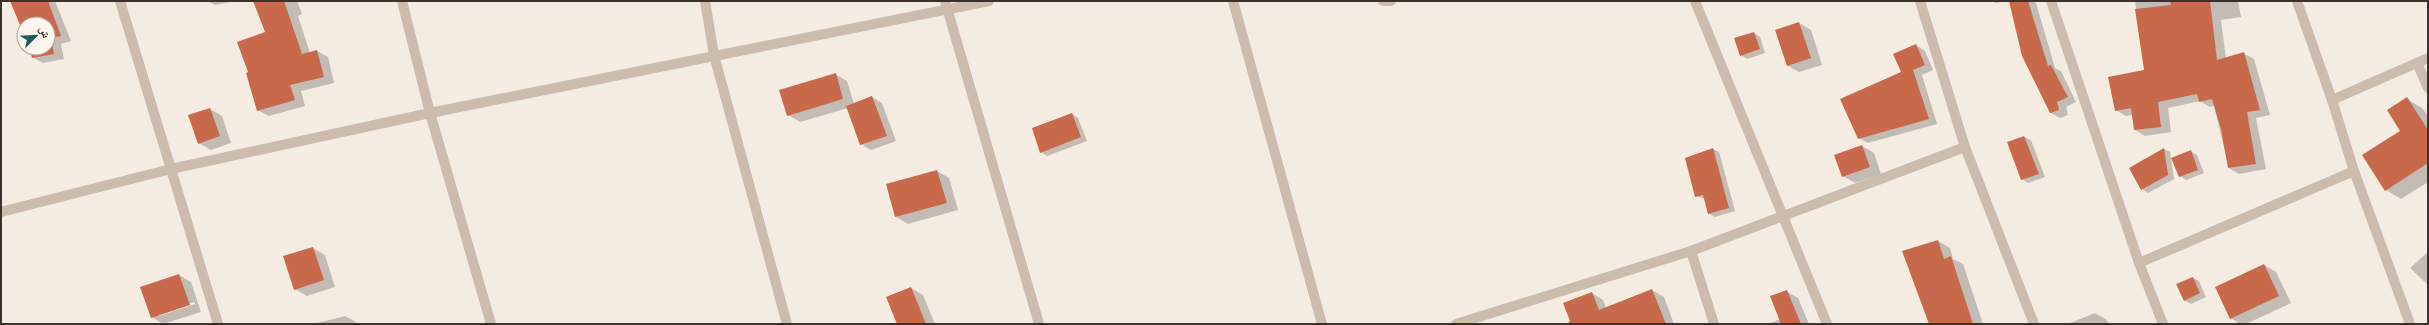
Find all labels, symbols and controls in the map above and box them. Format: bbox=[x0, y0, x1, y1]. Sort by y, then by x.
north arrow bbox=[16, 16, 56, 56]
text: ش bbox=[35, 24, 53, 41]

